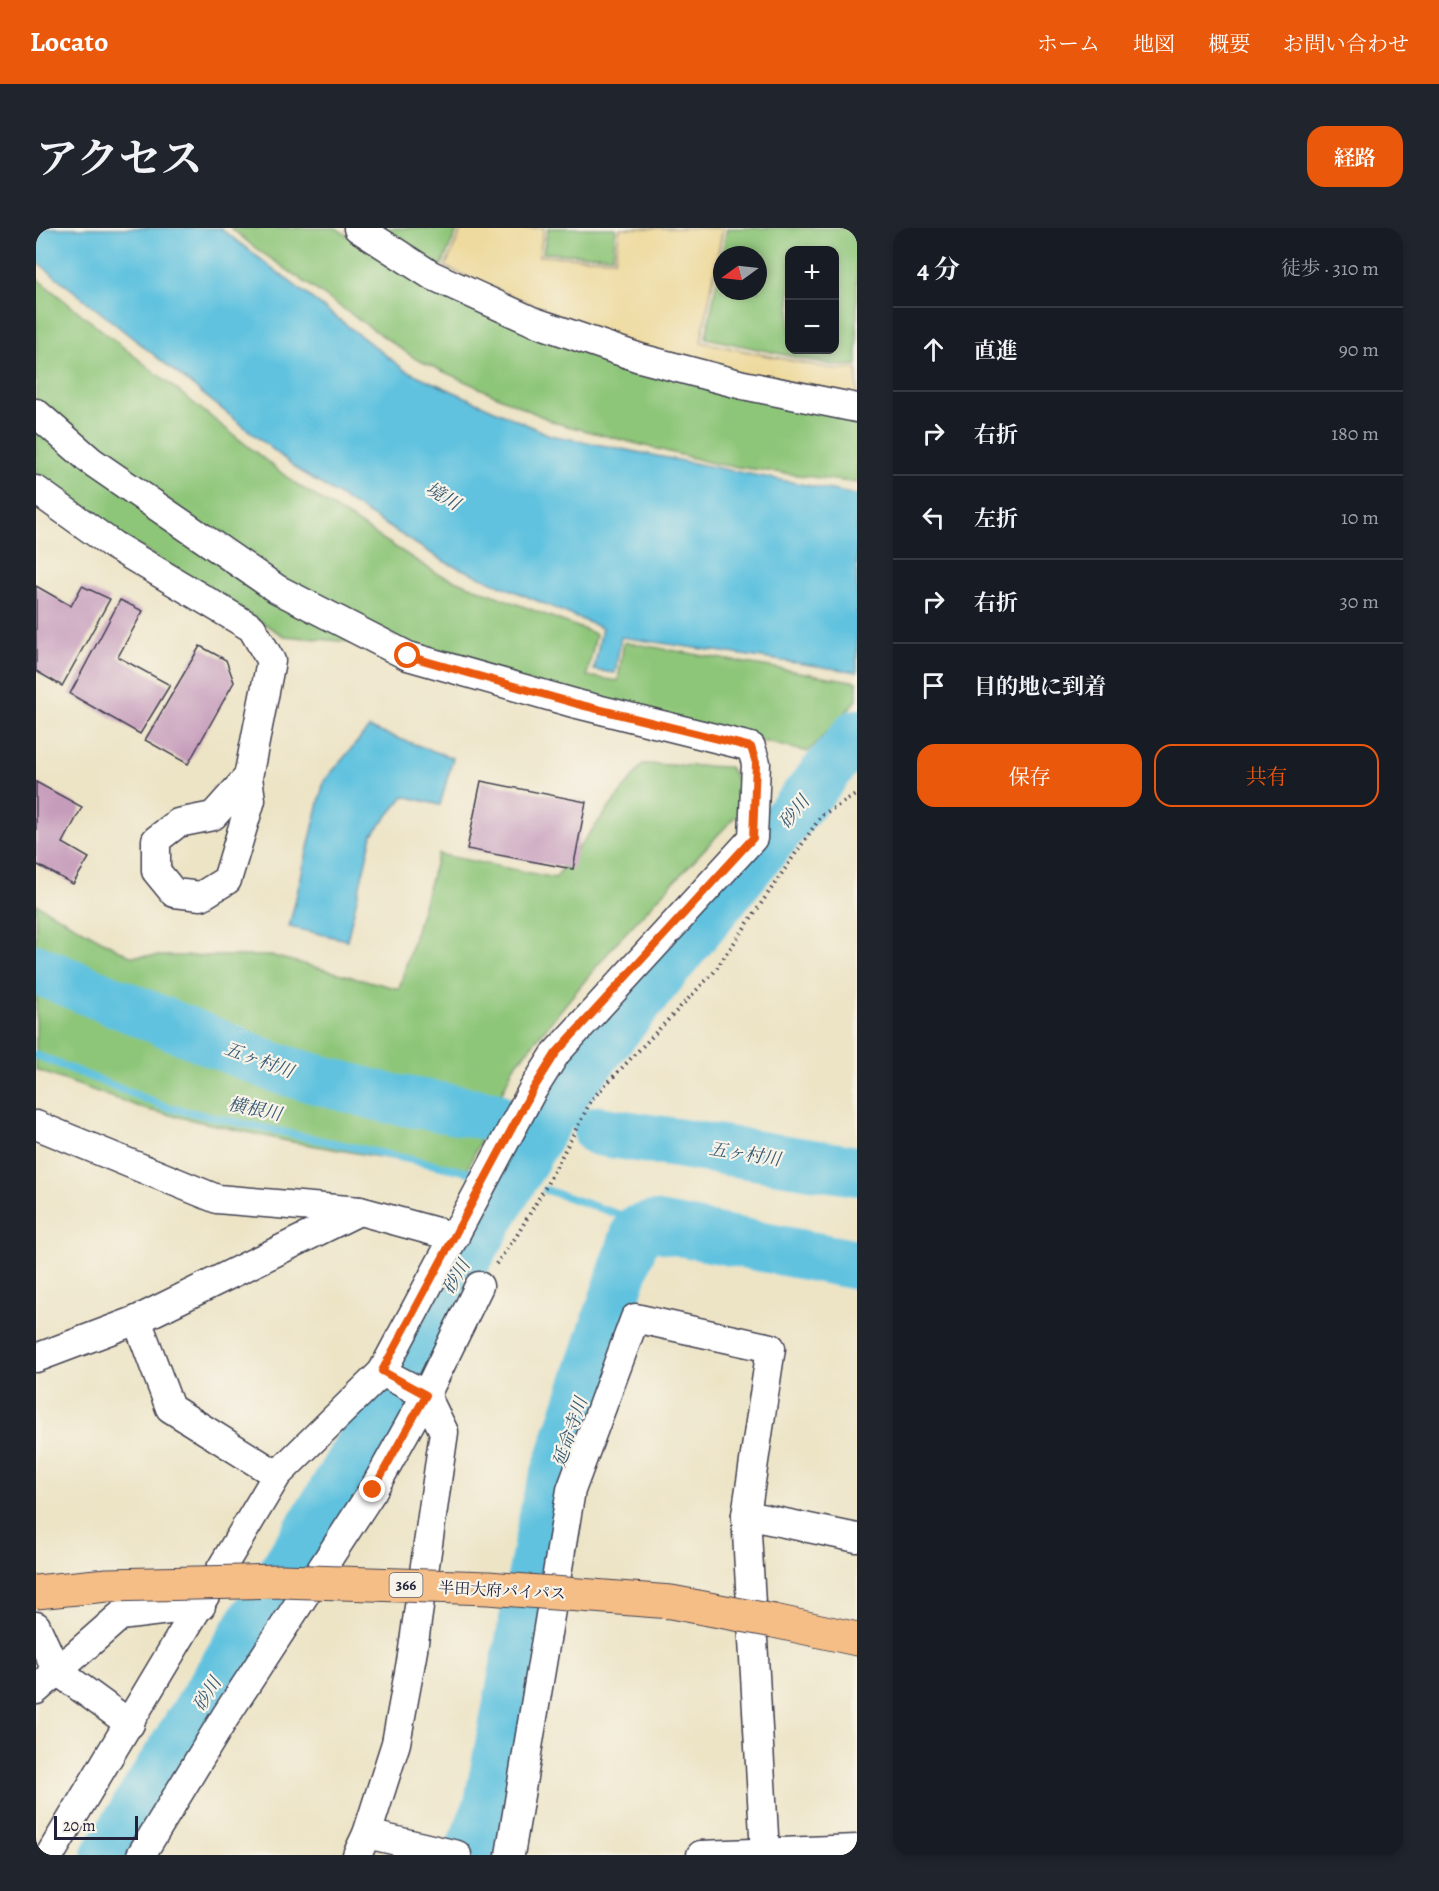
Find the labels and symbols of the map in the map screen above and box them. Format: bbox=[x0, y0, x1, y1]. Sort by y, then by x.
north arrow bbox=[713, 246, 767, 300]
water label: 境川 bbox=[421, 476, 466, 517]
route start bbox=[394, 642, 420, 668]
water label: 砂川 bbox=[773, 789, 816, 834]
water label: 五ヶ村川 bbox=[221, 1036, 299, 1084]
water label: 横根川 bbox=[226, 1092, 286, 1127]
water label: 五ヶ村川 bbox=[708, 1137, 784, 1172]
water label: 砂川 bbox=[437, 1254, 476, 1299]
water label: 延命寺川 bbox=[547, 1392, 594, 1470]
route end bbox=[359, 1476, 385, 1502]
road number: 366 bbox=[390, 1573, 422, 1597]
street label: 半田大府パイパス bbox=[438, 1577, 566, 1605]
water label: 砂川 bbox=[187, 1671, 228, 1716]
scale bar bbox=[54, 1813, 138, 1840]

